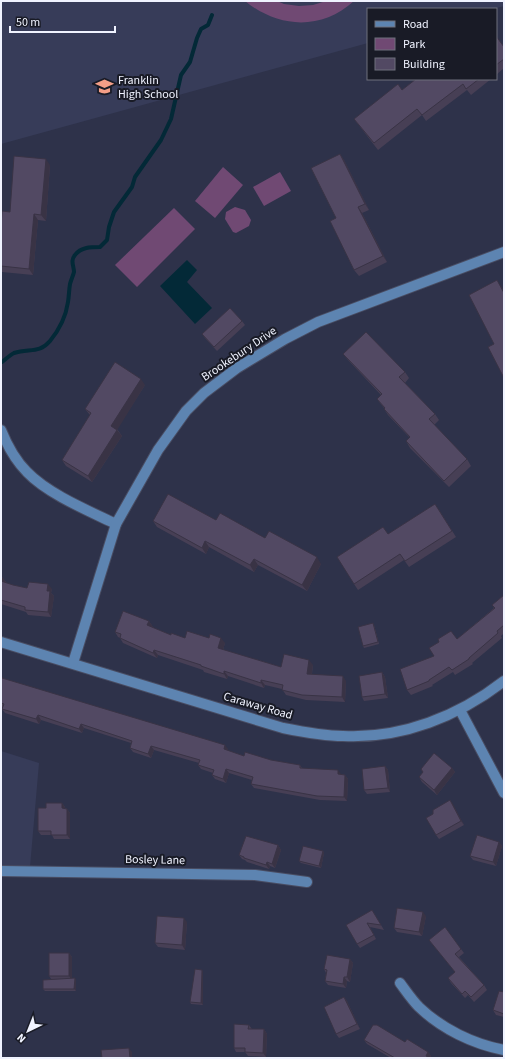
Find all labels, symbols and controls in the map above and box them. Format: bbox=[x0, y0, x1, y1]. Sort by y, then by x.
scale bar bbox=[10, 8, 115, 34]
legend bbox=[367, 8, 497, 80]
text: 50 m bbox=[16, 14, 40, 31]
text: Road bbox=[403, 16, 429, 33]
text: Park bbox=[403, 36, 425, 53]
text: Building bbox=[403, 56, 445, 73]
place label: Franklin High School bbox=[118, 72, 178, 103]
school or university icon: Franklin High School bbox=[95, 77, 115, 97]
street label: Brookebury Drive bbox=[198, 322, 280, 385]
street label: Caraway Road bbox=[221, 688, 295, 724]
street label: Bosley Lane bbox=[125, 851, 185, 869]
north arrow bbox=[8, 1011, 48, 1051]
text: N bbox=[14, 1030, 29, 1046]

